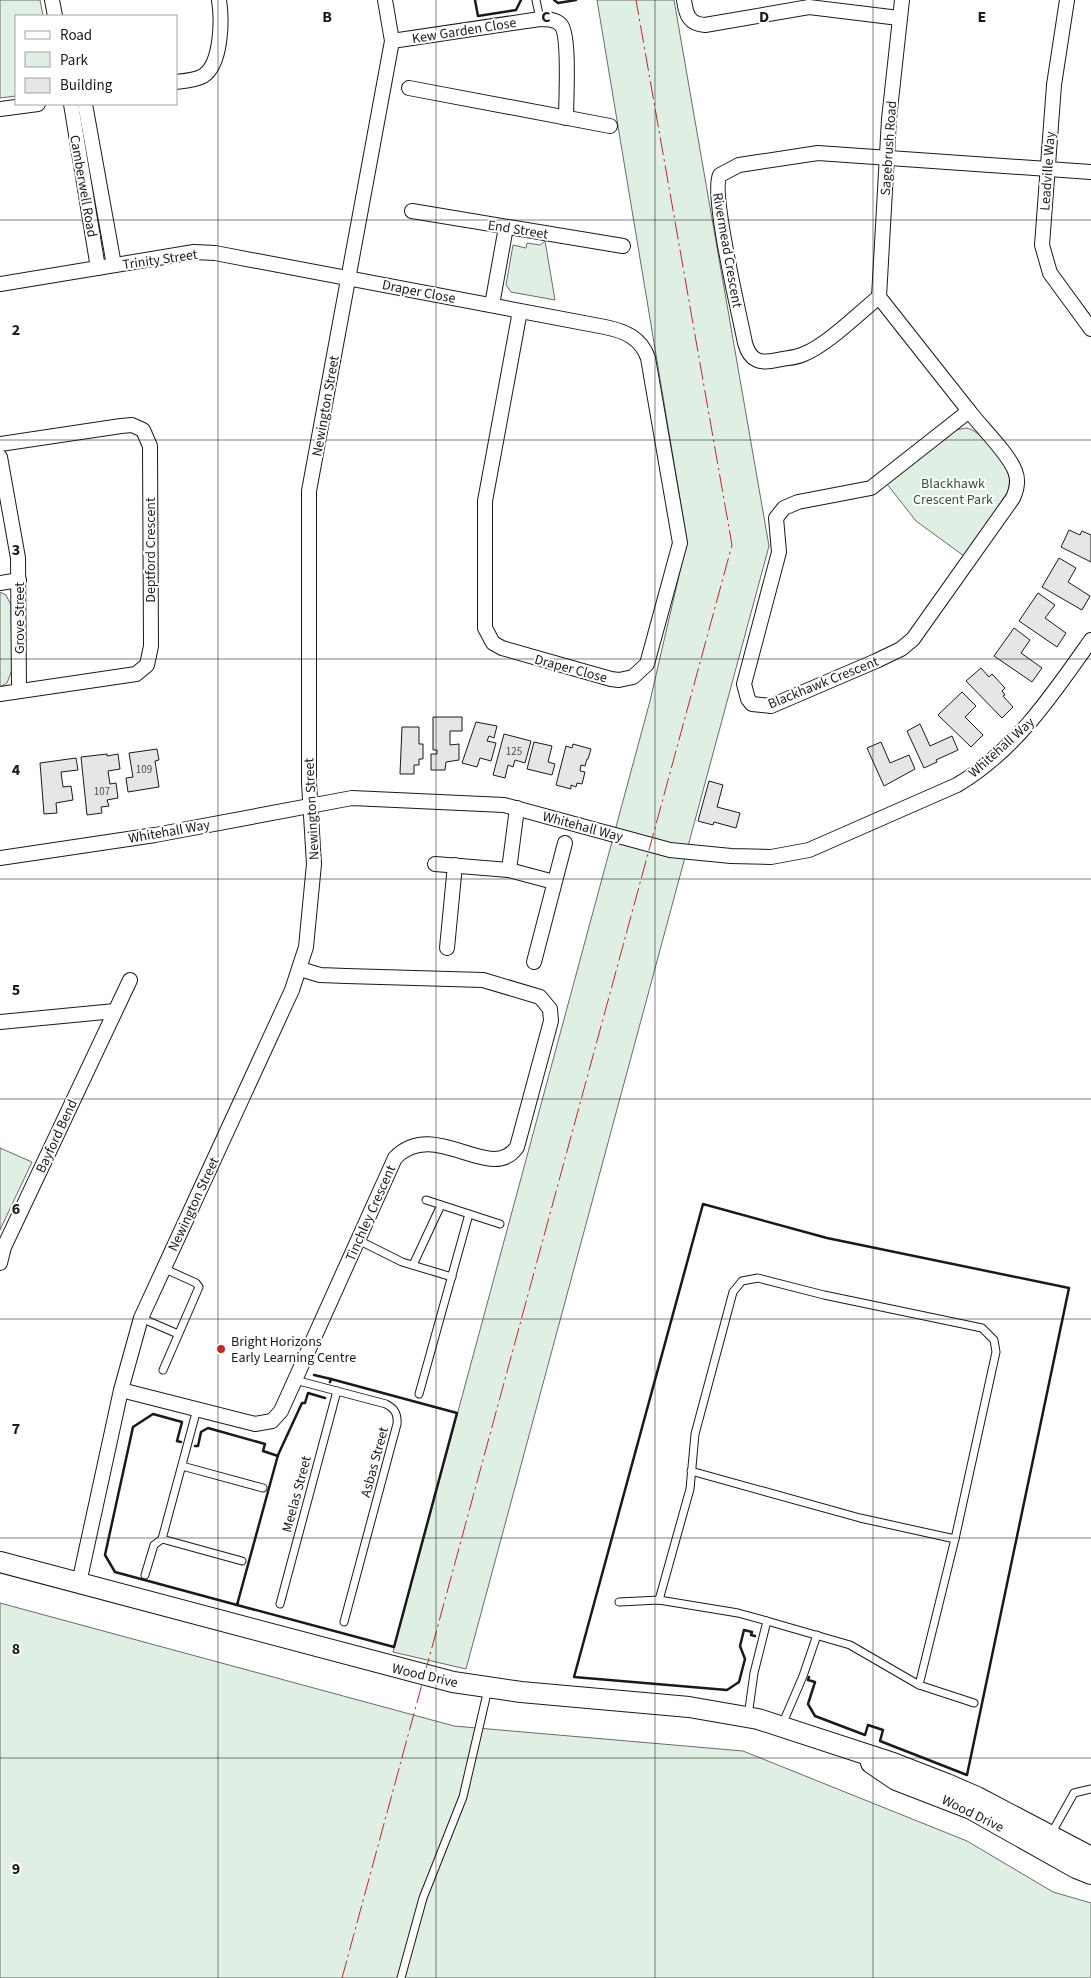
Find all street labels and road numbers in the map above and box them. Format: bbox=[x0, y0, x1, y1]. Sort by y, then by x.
street label: Kew Garden Close bbox=[411, 13, 518, 49]
street label: Sagebrush Road bbox=[876, 100, 902, 196]
street label: Leadville Way bbox=[1035, 130, 1061, 211]
street label: Camberwell Road bbox=[64, 134, 102, 239]
street label: Rivermead Crescent bbox=[707, 191, 747, 310]
street label: End Street bbox=[486, 215, 550, 245]
street label: Trinity Street bbox=[121, 245, 199, 275]
street label: Draper Close bbox=[380, 275, 457, 309]
street label: Newington Street bbox=[307, 354, 345, 458]
street label: Deptford Crescent bbox=[141, 497, 161, 603]
street label: Grove Street bbox=[10, 582, 30, 654]
street label: Draper Close bbox=[532, 650, 609, 688]
street label: Blackhawk Crescent bbox=[765, 652, 882, 714]
street label: Whitehall Way bbox=[964, 712, 1039, 783]
street label: Newington Street bbox=[299, 757, 325, 860]
street label: Whitehall Way bbox=[540, 807, 626, 847]
street label: Whitehall Way bbox=[127, 815, 212, 849]
street label: Bayford Bend bbox=[31, 1096, 83, 1177]
street label: Newington Street bbox=[163, 1154, 225, 1255]
street label: Tinchley Crescent bbox=[341, 1162, 401, 1265]
street label: Asbas Street bbox=[356, 1425, 394, 1500]
street label: Meelas Street bbox=[277, 1454, 317, 1535]
street label: Wood Drive bbox=[390, 1659, 460, 1693]
street label: Wood Drive bbox=[938, 1790, 1007, 1838]

